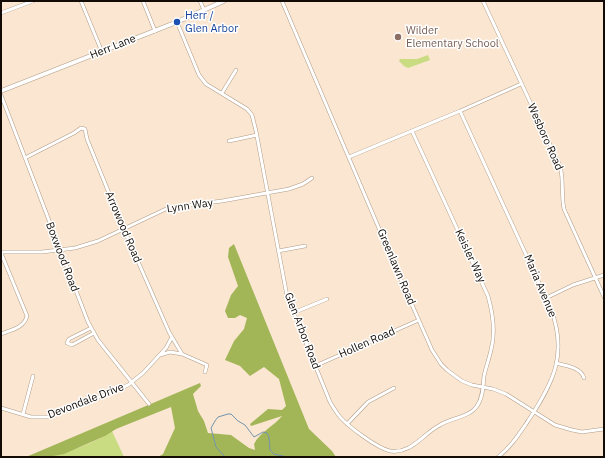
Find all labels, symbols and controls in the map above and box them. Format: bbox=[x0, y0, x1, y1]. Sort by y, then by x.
place label: Herr / Glen Arbor bbox=[185, 9, 238, 35]
marker: Herr / Glen Arbor bbox=[172, 17, 182, 27]
place label: Wilder Elementary School bbox=[406, 24, 499, 50]
street label: Herr Lane bbox=[88, 32, 138, 62]
marker: Wilder Elementary School bbox=[393, 32, 403, 42]
street label: Wesboro Road bbox=[524, 102, 566, 172]
street label: Arrowood Road bbox=[102, 189, 144, 265]
street label: Lynn Way bbox=[166, 196, 214, 216]
street label: Boxwood Road bbox=[43, 220, 81, 294]
street label: Greenlawn Road bbox=[374, 227, 418, 307]
street label: Keisler Way bbox=[452, 227, 488, 285]
street label: Maria Avenue bbox=[521, 253, 559, 319]
street label: Glen Arbor Road bbox=[281, 291, 323, 371]
street label: Hollen Road bbox=[337, 325, 397, 361]
street label: Devondale Drive bbox=[46, 380, 126, 422]

